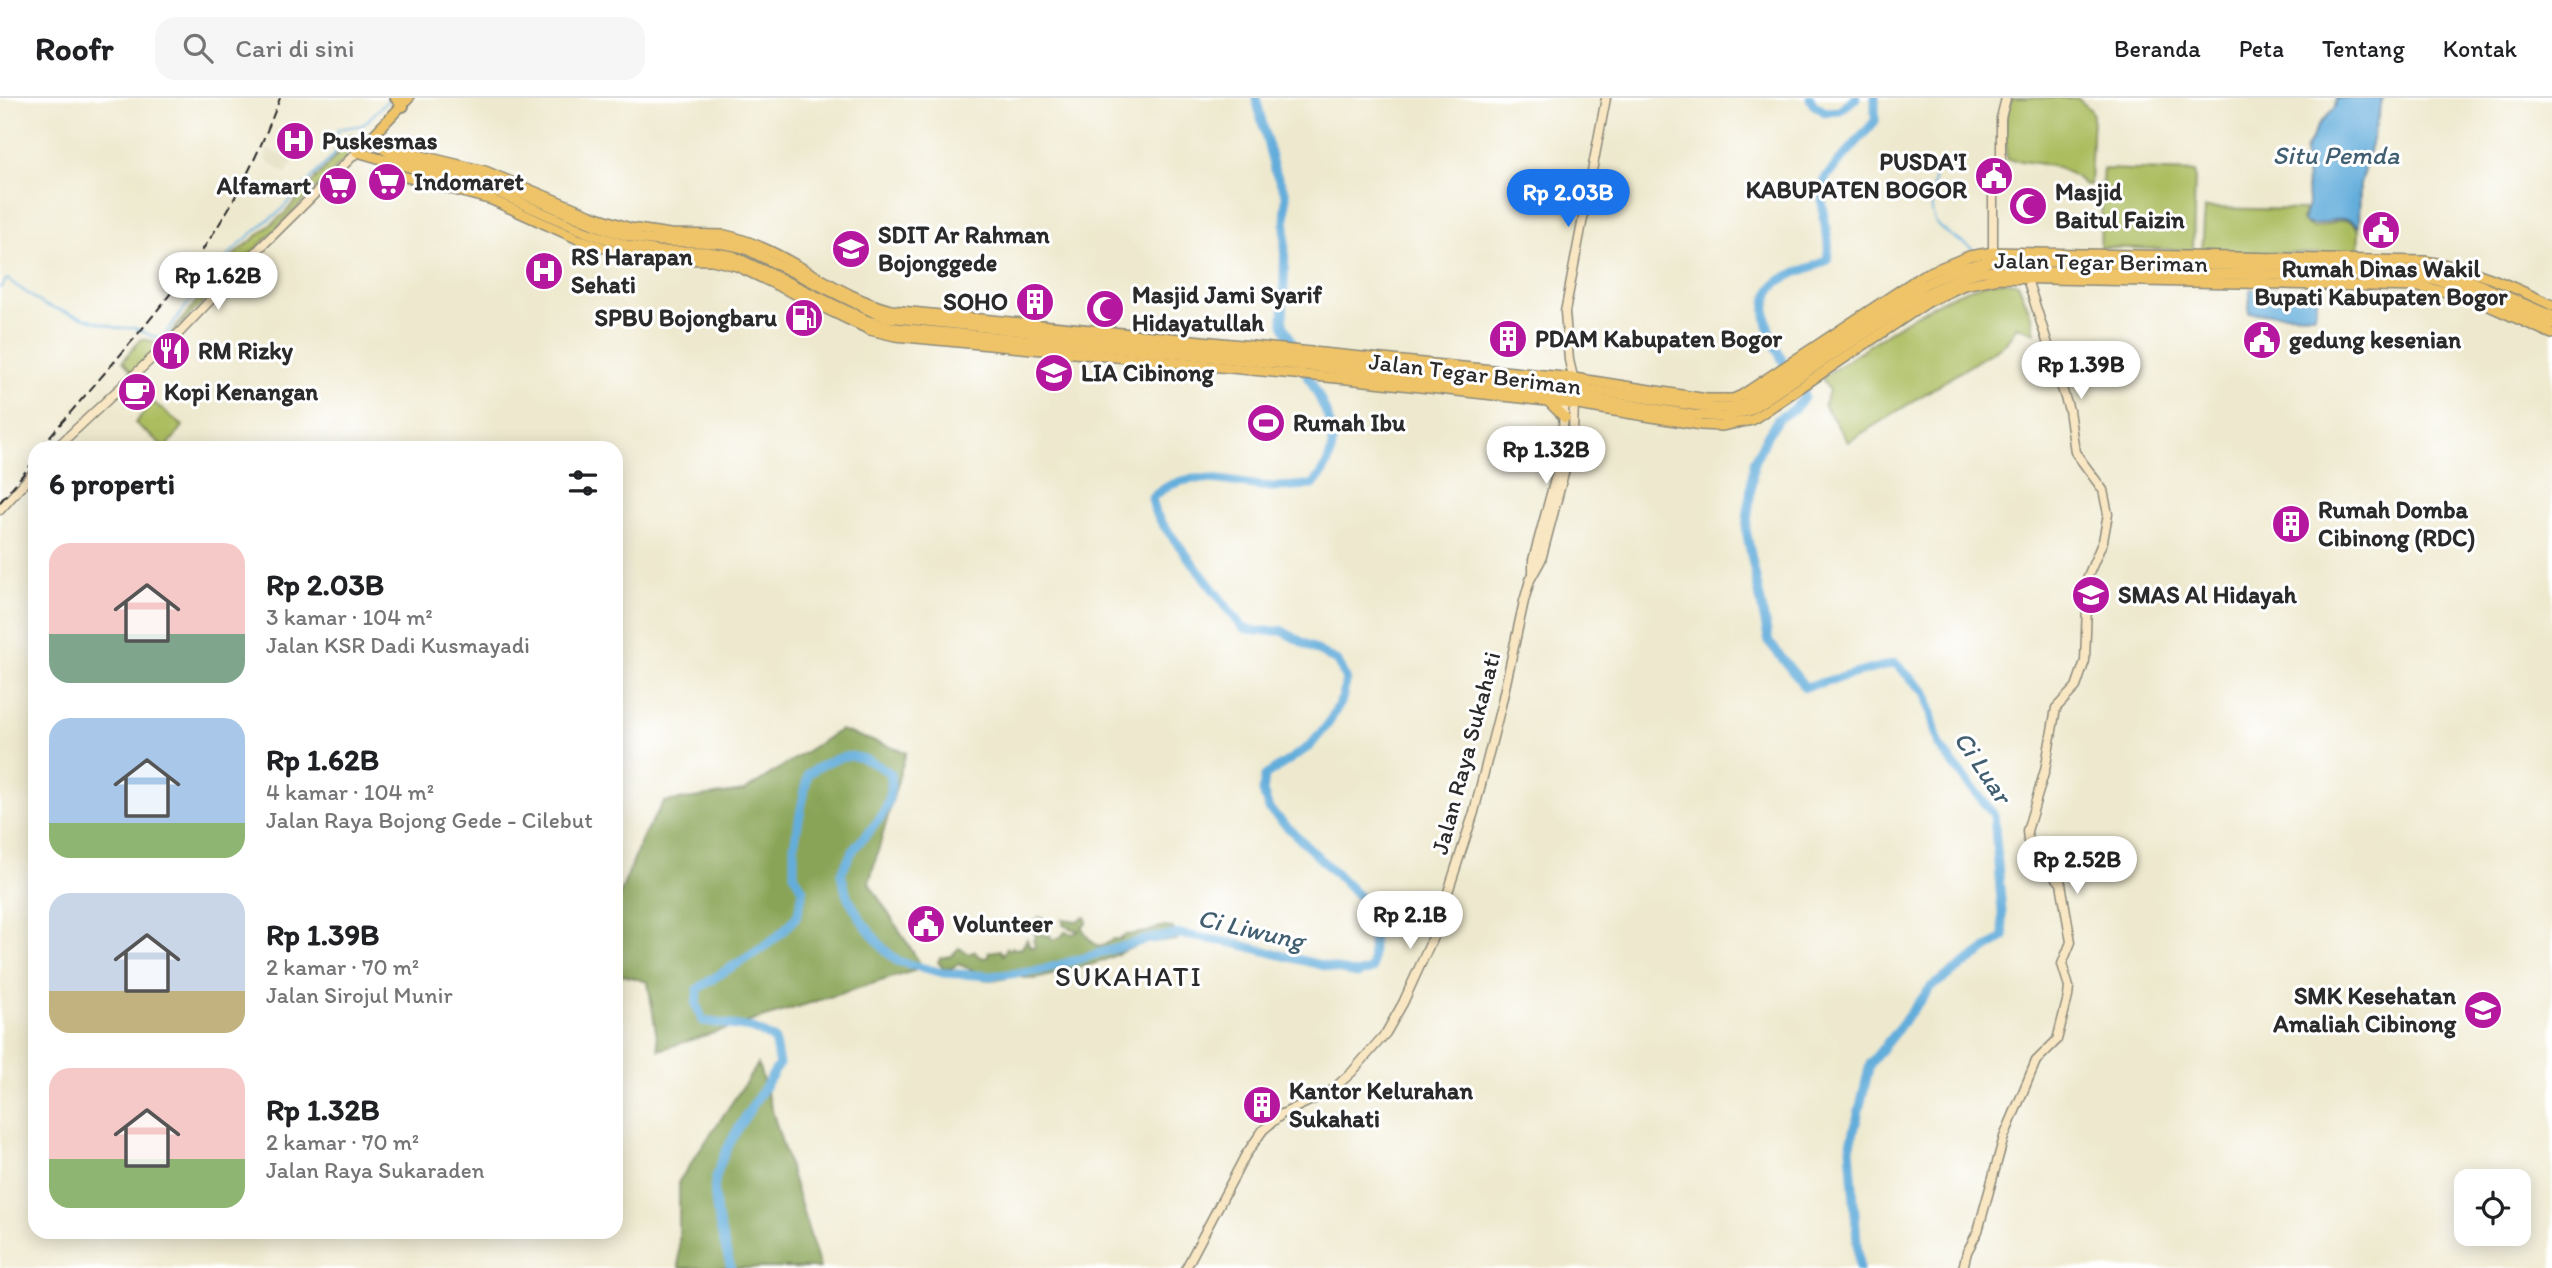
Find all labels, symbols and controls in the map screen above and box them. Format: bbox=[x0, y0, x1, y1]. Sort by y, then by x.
search box bbox=[155, 17, 645, 80]
text: Roofr bbox=[35, 29, 113, 68]
icon: search bbox=[179, 29, 217, 67]
text: Cari di sini bbox=[235, 32, 355, 64]
text: Beranda bbox=[2114, 34, 2201, 63]
text: Peta bbox=[2239, 34, 2284, 63]
text: Tentang bbox=[2322, 34, 2405, 63]
text: Kontak bbox=[2443, 34, 2517, 63]
hospital icon: Puskesmas bbox=[274, 120, 316, 162]
place label: Puskesmas bbox=[322, 126, 438, 155]
water label: Situ Pemda bbox=[2272, 139, 2400, 171]
place label: PUSDA'I KABUPATEN BOGOR bbox=[1746, 147, 1968, 204]
public building icon: PUSDA'I KABUPATEN BOGOR bbox=[1973, 155, 2015, 197]
supermarket icon: Indomaret bbox=[366, 161, 408, 203]
supermarket icon: Alfamart bbox=[317, 165, 359, 207]
place label: Indomaret bbox=[414, 167, 524, 196]
pin: Rp 2.03B bbox=[1496, 170, 1640, 229]
place label: Alfamart bbox=[216, 171, 311, 200]
place label: Masjid Baitul Faizin bbox=[2055, 177, 2185, 234]
text: Rp 2.03B bbox=[1523, 178, 1613, 206]
mosque icon: Masjid Baitul Faizin bbox=[2007, 185, 2049, 227]
public building icon: Rumah Dinas Wakil Bupati Kabupaten Bogor bbox=[2360, 209, 2402, 251]
place label: SDIT Ar Rahman Bojonggede bbox=[878, 220, 1050, 278]
school or university icon: SDIT Ar Rahman Bojonggede bbox=[830, 228, 872, 270]
place label: RS Harapan Sehati bbox=[571, 242, 693, 299]
street label: Jalan Tegar Beriman bbox=[1994, 245, 2209, 278]
hospital icon: RS Harapan Sehati bbox=[523, 250, 565, 292]
pin: Rp 1.62B bbox=[146, 252, 290, 312]
place label: Rumah Dinas Wakil Bupati Kabupaten Bogor bbox=[2254, 254, 2508, 312]
text: Rp 1.62B bbox=[175, 261, 261, 289]
place label: Masjid Jami Syarif Hidayatullah bbox=[1132, 280, 1323, 338]
building icon: SOHO bbox=[1014, 281, 1056, 323]
place label: SOHO bbox=[943, 287, 1008, 316]
mosque icon: Masjid Jami Syarif Hidayatullah bbox=[1084, 288, 1126, 330]
fuel station icon: SPBU Bojongbaru bbox=[783, 297, 825, 339]
place label: SPBU Bojongbaru bbox=[595, 303, 778, 333]
building icon: PDAM Kabupaten Bogor bbox=[1487, 318, 1529, 360]
public building icon: gedung kesenian bbox=[2241, 319, 2283, 361]
place label: PDAM Kabupaten Bogor bbox=[1535, 324, 1783, 354]
place label: gedung kesenian bbox=[2289, 325, 2461, 355]
restaurant icon: RM Rizky bbox=[150, 330, 192, 372]
place label: RM Rizky bbox=[198, 336, 294, 366]
pin: Rp 1.39B bbox=[2009, 342, 2153, 401]
street label: Jalan Tegar Beriman bbox=[1367, 346, 1583, 401]
text: Rp 1.39B bbox=[2038, 350, 2125, 378]
school or university icon: LIA Cibinong bbox=[1033, 352, 1075, 394]
place label: LIA Cibinong bbox=[1081, 358, 1215, 388]
cafe icon: Kopi Kenangan bbox=[116, 371, 158, 413]
place label: Kopi Kenangan bbox=[164, 377, 318, 407]
sports icon: Rumah Ibu bbox=[1245, 402, 1287, 444]
place label: Rumah Ibu bbox=[1293, 408, 1406, 437]
pin: Rp 1.32B bbox=[1474, 426, 1618, 486]
text: Rp 1.32B bbox=[1502, 435, 1590, 463]
icon: filters bbox=[564, 464, 602, 502]
text: 6 properti bbox=[49, 465, 175, 502]
place label: Rumah Domba Cibinong (RDC) bbox=[2318, 495, 2475, 553]
building icon: Rumah Domba Cibinong (RDC) bbox=[2270, 503, 2312, 545]
text: Rp 2.03B bbox=[266, 566, 384, 603]
icon: home bbox=[105, 571, 189, 655]
school or university icon: SMAS Al Hidayah bbox=[2070, 574, 2112, 616]
place label: SMAS Al Hidayah bbox=[2118, 580, 2298, 610]
text: 3 kamar · 104 m² bbox=[266, 603, 433, 631]
text: Jalan KSR Dadi Kusmayadi bbox=[266, 631, 530, 659]
street label: Jalan Raya Sukahati bbox=[1425, 648, 1507, 857]
water label: Ci Luar bbox=[1947, 725, 2020, 811]
text: Rp 1.62B bbox=[266, 741, 379, 778]
icon: home bbox=[105, 746, 189, 830]
text: 4 kamar · 104 m² bbox=[266, 778, 434, 806]
text: Jalan Raya Bojong Gede - Cilebut bbox=[266, 806, 593, 834]
pin: Rp 2.52B bbox=[2005, 836, 2149, 896]
text: Rp 2.52B bbox=[2033, 845, 2121, 873]
pin: Rp 2.1B bbox=[1345, 892, 1475, 951]
text: Rp 2.1B bbox=[1373, 900, 1447, 928]
water label: Ci Liwung bbox=[1195, 901, 1311, 958]
public building icon: Volunteer bbox=[905, 903, 947, 945]
place label: Volunteer bbox=[953, 909, 1053, 938]
text: Rp 1.39B bbox=[266, 916, 379, 953]
icon: home bbox=[105, 921, 189, 1005]
text: 2 kamar · 70 m² bbox=[266, 953, 419, 981]
district label: SUKAHATI bbox=[1055, 959, 1203, 993]
text: Jalan Sirojul Munir bbox=[266, 981, 453, 1009]
place label: SMK Kesehatan Amaliah Cibinong bbox=[2272, 981, 2457, 1039]
school or university icon: SMK Kesehatan Amaliah Cibinong bbox=[2462, 989, 2504, 1031]
place label: Kantor Kelurahan Sukahati bbox=[1289, 1076, 1474, 1133]
building icon: Kantor Kelurahan Sukahati bbox=[1241, 1084, 1283, 1126]
text: Rp 1.32B bbox=[266, 1091, 380, 1128]
icon: home bbox=[105, 1096, 189, 1180]
text: 2 kamar · 70 m² bbox=[266, 1128, 419, 1156]
text: Jalan Raya Sukaraden bbox=[266, 1156, 485, 1184]
map controls bbox=[2454, 1169, 2531, 1246]
button: locate bbox=[2454, 1169, 2531, 1246]

